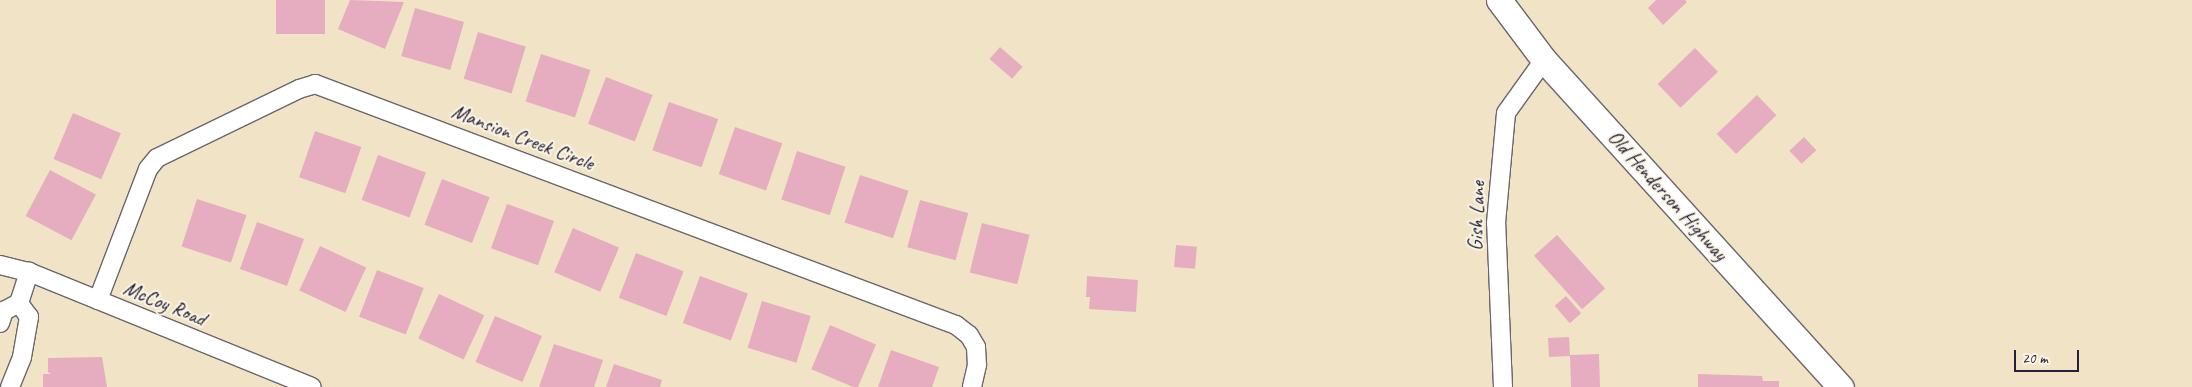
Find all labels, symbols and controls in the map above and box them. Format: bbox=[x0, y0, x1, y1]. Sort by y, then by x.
street label: Mansion Creek Circle bbox=[449, 98, 597, 176]
street label: Old Henderson Highway bbox=[1603, 125, 1733, 265]
street label: Gish Lane bbox=[1462, 180, 1490, 252]
street label: McCoy Road bbox=[120, 275, 210, 331]
scale bar bbox=[2017, 340, 2082, 372]
text: 20 m bbox=[2022, 349, 2048, 368]

